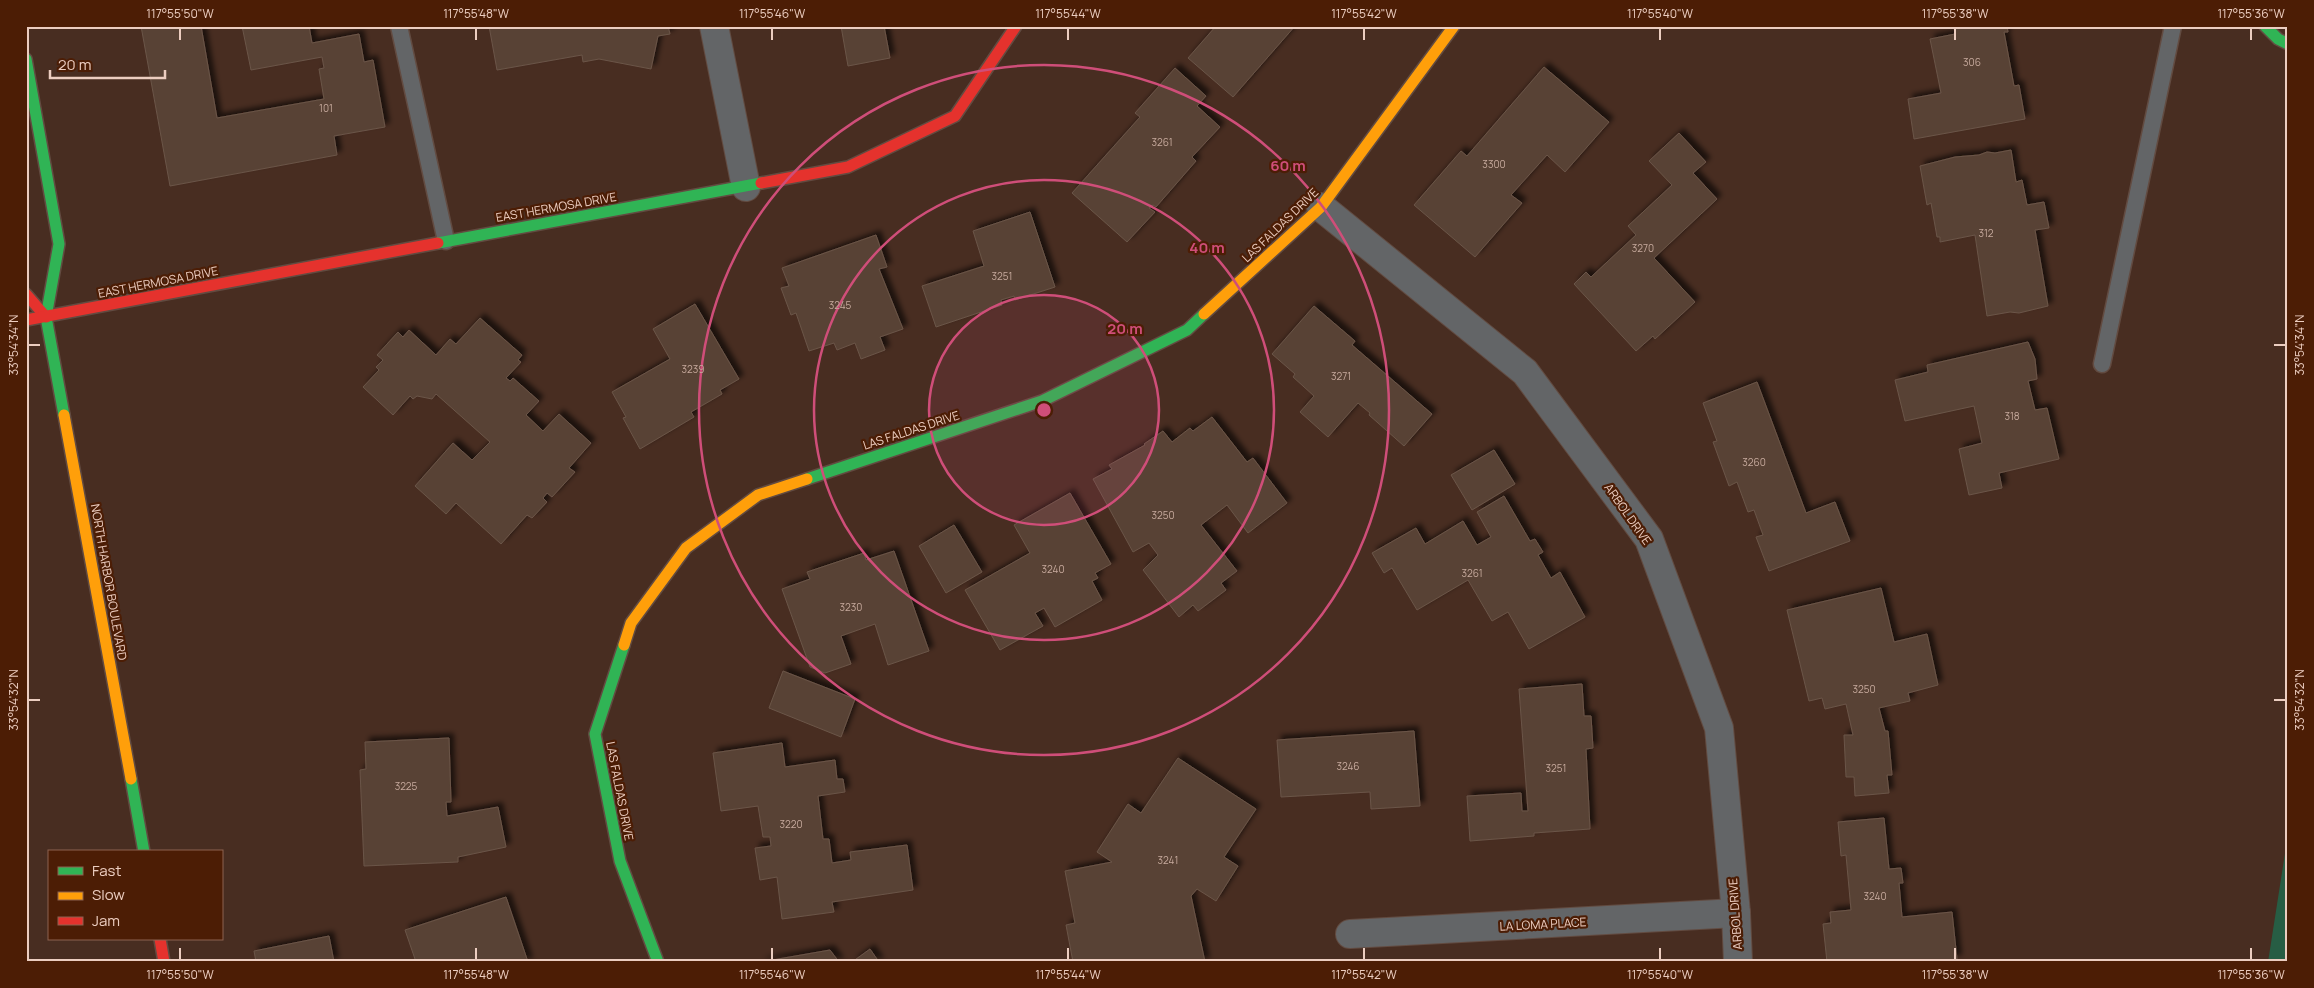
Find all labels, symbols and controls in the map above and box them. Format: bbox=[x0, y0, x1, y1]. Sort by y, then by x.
text: 117°55'50"W bbox=[146, 5, 214, 22]
text: 117°55'48"W bbox=[443, 5, 510, 22]
text: 117°55'46"W bbox=[739, 5, 806, 22]
text: 117°55'44"W bbox=[1035, 5, 1102, 22]
text: 117°55'42"W bbox=[1331, 5, 1398, 22]
text: 117°55'40"W bbox=[1627, 5, 1694, 22]
text: 117°55'38"W bbox=[1922, 5, 1989, 22]
text: 117°55'36"W bbox=[2217, 5, 2285, 22]
scale bar bbox=[50, 48, 165, 80]
text: 20 m bbox=[58, 54, 91, 75]
house number: 306 bbox=[1963, 55, 1981, 69]
house number: 101 bbox=[319, 101, 333, 115]
house number: 3261 bbox=[1151, 135, 1173, 149]
text: 60 m bbox=[1270, 155, 1306, 176]
house number: 3300 bbox=[1482, 157, 1506, 171]
street label: LAS FALDAS DRIVE bbox=[1238, 184, 1322, 266]
street label: EAST HERMOSA DRIVE bbox=[494, 188, 618, 226]
house number: 312 bbox=[1978, 226, 1994, 240]
text: 40 m bbox=[1189, 237, 1225, 258]
house number: 3270 bbox=[1632, 241, 1654, 255]
street label: EAST HERMOSA DRIVE bbox=[96, 262, 220, 302]
house number: 3251 bbox=[992, 269, 1012, 283]
house number: 3245 bbox=[829, 298, 852, 312]
text: 33°54'34"N bbox=[5, 314, 22, 376]
text: 33°54'34"N bbox=[2291, 314, 2308, 376]
text: 20 m bbox=[1107, 318, 1143, 339]
house number: 3239 bbox=[682, 362, 704, 376]
house number: 3271 bbox=[1331, 369, 1351, 383]
centre of rings bbox=[1035, 401, 1053, 419]
street label: LAS FALDAS DRIVE bbox=[861, 406, 962, 454]
house number: 318 bbox=[2004, 409, 2020, 423]
house number: 3260 bbox=[1742, 455, 1766, 469]
street label: ARBOL DRIVE bbox=[1600, 480, 1656, 548]
street label: NORTH HARBOR BOULEVARD bbox=[87, 502, 131, 662]
house number: 3250 bbox=[1151, 508, 1175, 522]
house number: 3240 bbox=[1041, 562, 1065, 576]
house number: 3261 bbox=[1461, 566, 1483, 580]
house number: 3230 bbox=[840, 600, 862, 614]
text: 33°54'32"N bbox=[5, 669, 22, 731]
text: 33°54'32"N bbox=[2291, 669, 2308, 731]
house number: 3250 bbox=[1852, 682, 1876, 696]
street label: LAS FALDAS DRIVE bbox=[602, 740, 638, 842]
house number: 3246 bbox=[1336, 759, 1360, 773]
house number: 3251 bbox=[1546, 761, 1566, 775]
house number: 3225 bbox=[395, 779, 418, 793]
house number: 3220 bbox=[779, 817, 803, 831]
legend bbox=[48, 850, 222, 940]
house number: 3241 bbox=[1158, 853, 1178, 867]
text: Fast bbox=[92, 860, 121, 881]
street label: ARBOL DRIVE bbox=[1724, 878, 1746, 950]
text: Slow bbox=[92, 884, 125, 905]
house number: 3240 bbox=[1863, 889, 1887, 903]
text: Jam bbox=[92, 910, 120, 931]
street label: LA LOMA PLACE bbox=[1499, 913, 1587, 935]
text: 117°55'50"W bbox=[146, 966, 214, 983]
text: 117°55'48"W bbox=[443, 966, 510, 983]
text: 117°55'46"W bbox=[739, 966, 806, 983]
text: 117°55'44"W bbox=[1035, 966, 1102, 983]
text: 117°55'42"W bbox=[1331, 966, 1398, 983]
text: 117°55'40"W bbox=[1627, 966, 1694, 983]
text: 117°55'38"W bbox=[1922, 966, 1989, 983]
text: 117°55'36"W bbox=[2217, 966, 2285, 983]

